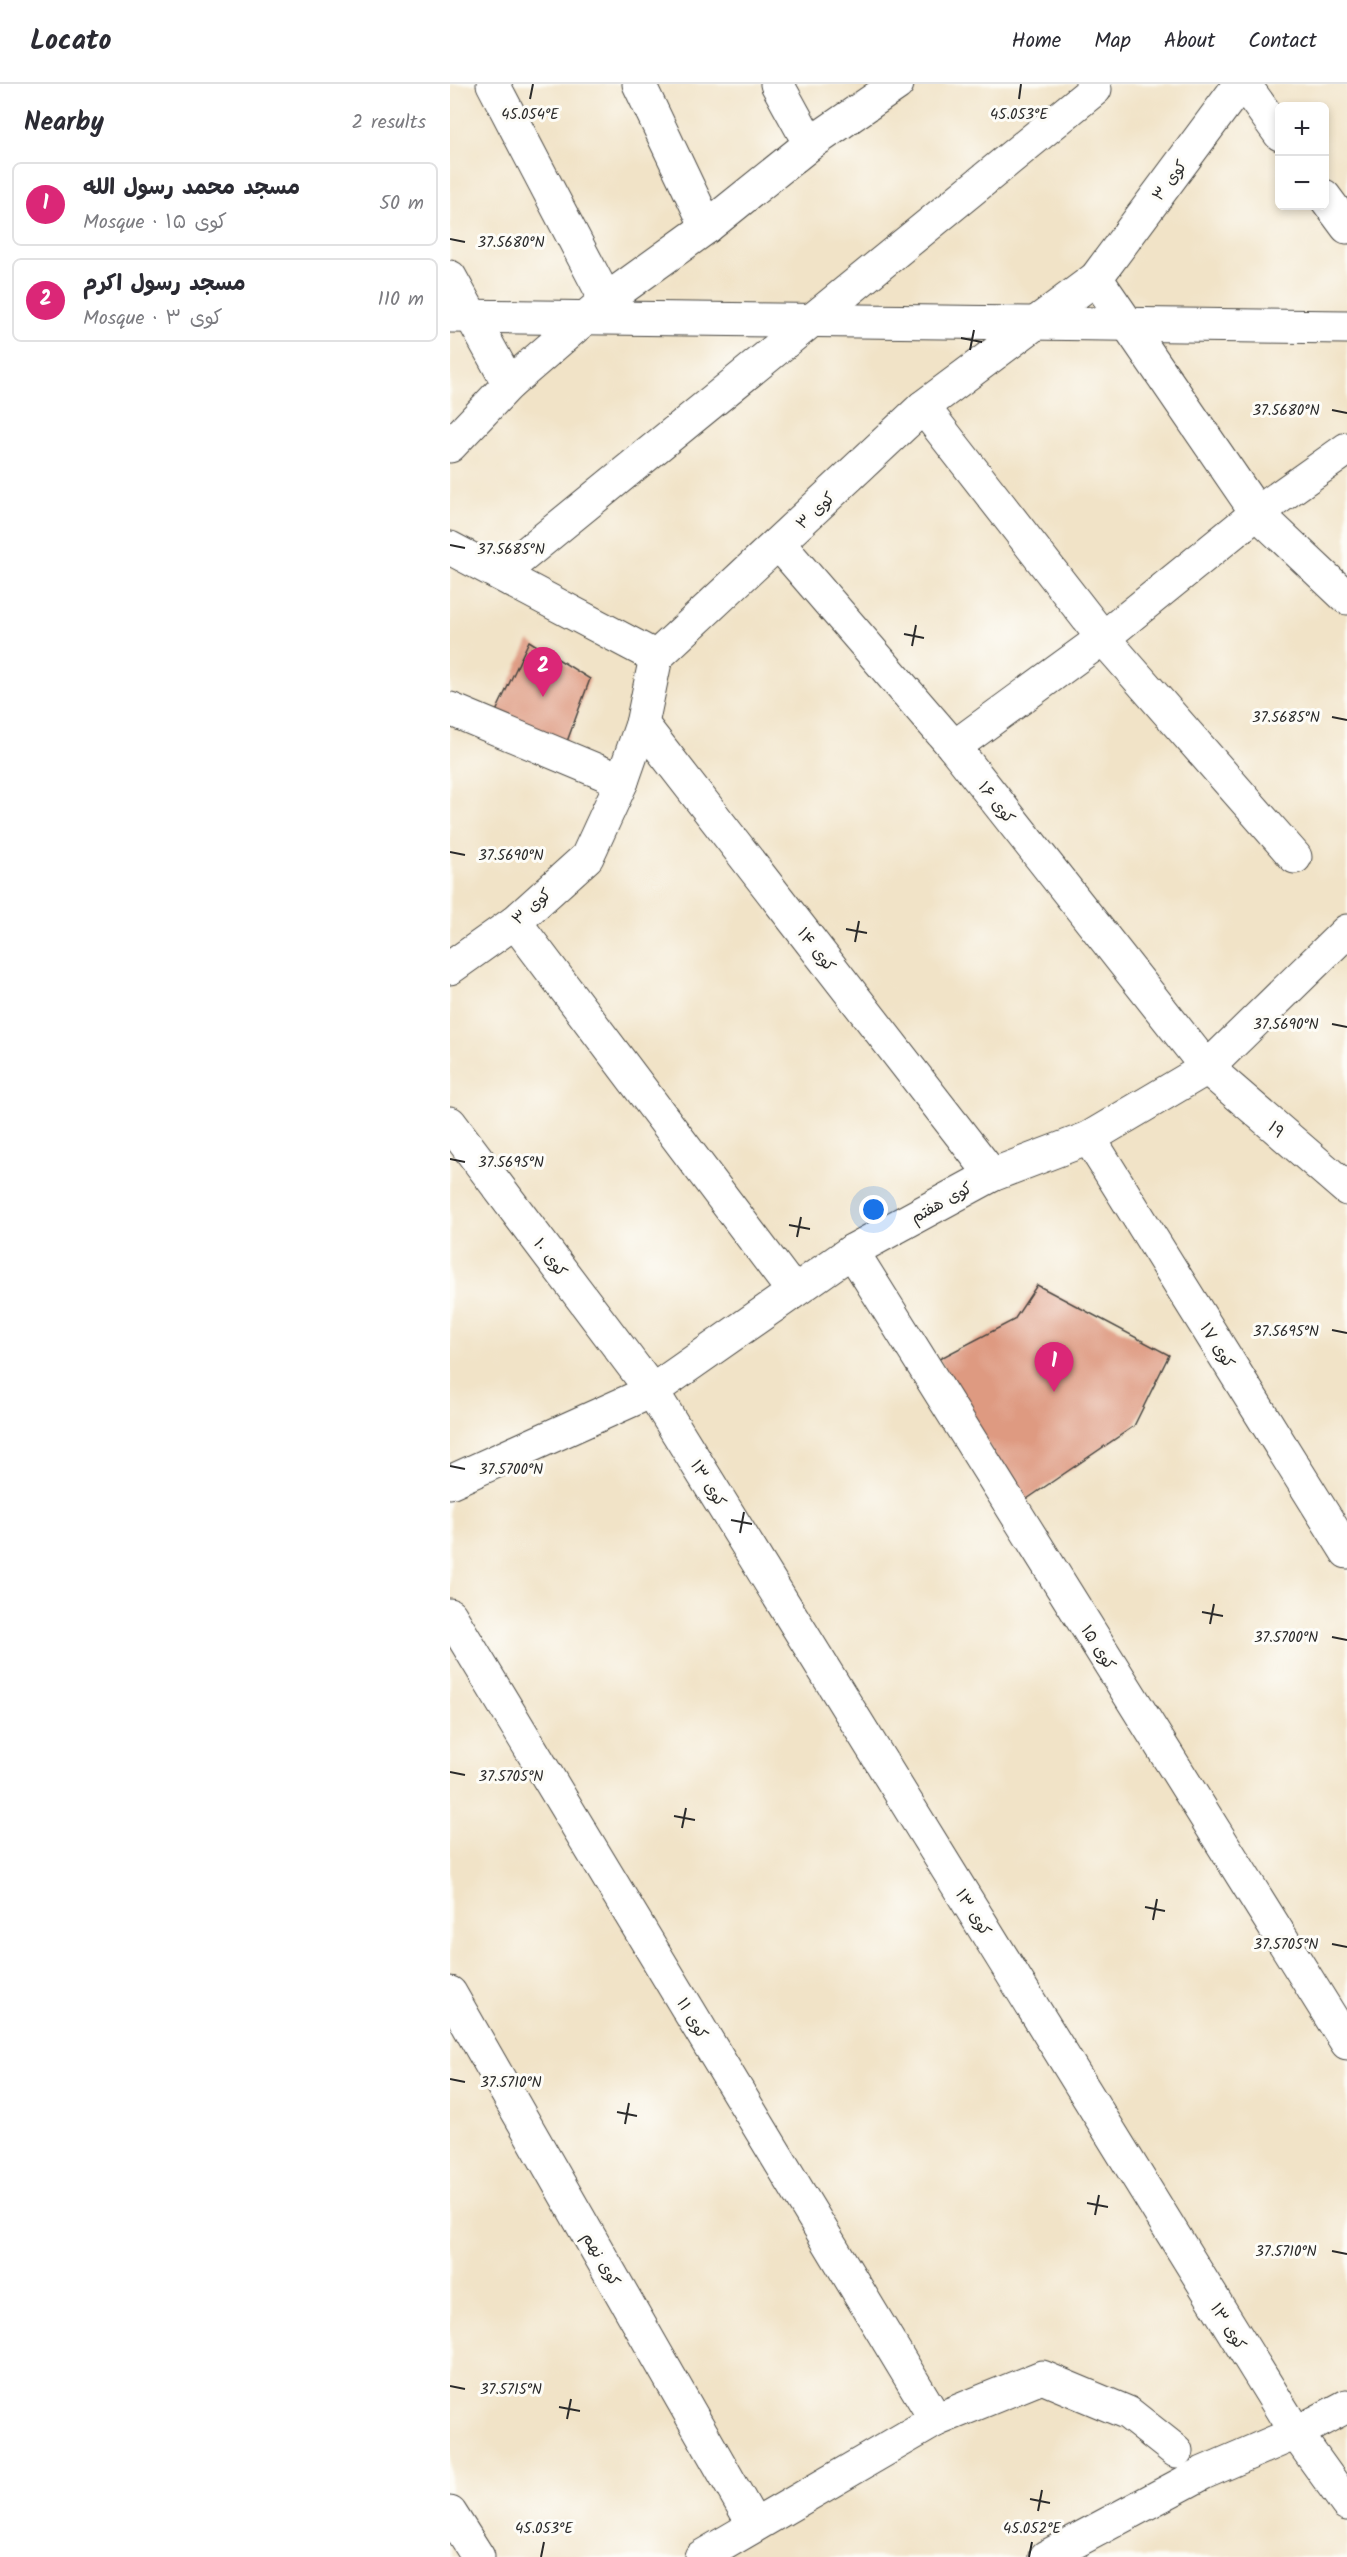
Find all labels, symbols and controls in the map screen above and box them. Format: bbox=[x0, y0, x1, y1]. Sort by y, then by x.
text: Locato bbox=[30, 19, 111, 64]
text: Home bbox=[1012, 25, 1061, 58]
text: Map bbox=[1094, 25, 1131, 58]
text: About bbox=[1164, 25, 1215, 58]
text: Contact bbox=[1248, 25, 1317, 58]
text: Nearby bbox=[24, 102, 104, 144]
map controls bbox=[1275, 102, 1329, 210]
button: + bbox=[1275, 102, 1329, 156]
text: 45.054°E bbox=[501, 103, 560, 127]
text: 45.053°E bbox=[990, 103, 1049, 127]
text: 2 results bbox=[351, 107, 426, 139]
street label: کوی ۳ bbox=[1146, 155, 1194, 207]
button: − bbox=[1275, 156, 1329, 210]
text: مسجد محمد رسول الله bbox=[83, 171, 300, 206]
text: 1 bbox=[42, 188, 49, 220]
text: 50 m bbox=[379, 188, 424, 220]
text: Mosque · کوی ۱۵ bbox=[83, 207, 227, 239]
text: 37.5680°N bbox=[477, 231, 545, 255]
text: مسجد رسول اکرم bbox=[83, 267, 246, 302]
text: 2 bbox=[40, 284, 51, 316]
text: 110 m bbox=[378, 284, 424, 316]
text: Mosque · کوی ۳ bbox=[83, 303, 222, 335]
text: 37.5680°N bbox=[1252, 399, 1320, 423]
street label: کوی ۳ bbox=[791, 486, 841, 536]
text: 37.5685°N bbox=[477, 538, 545, 562]
pin: 2 bbox=[524, 648, 562, 697]
text: 37.5685°N bbox=[1252, 706, 1320, 730]
street label: کوی ۱۶ bbox=[971, 776, 1021, 830]
text: 37.5690°N bbox=[478, 844, 544, 868]
street label: کوی ۳ bbox=[507, 883, 558, 932]
street label: کوی ۱۴ bbox=[790, 922, 841, 978]
text: 37.5690°N bbox=[1253, 1013, 1319, 1037]
street label: ۱۹ bbox=[1262, 1115, 1290, 1145]
text: 37.5695°N bbox=[478, 1151, 544, 1175]
street label: کوی هفتم bbox=[906, 1176, 977, 1230]
your location bbox=[859, 1195, 888, 1224]
street label: کوی ۱۰ bbox=[527, 1233, 573, 1283]
street label: کوی ۱۷ bbox=[1193, 1318, 1241, 1374]
text: 37.5695°N bbox=[1253, 1320, 1319, 1344]
pin: 1 bbox=[1034, 1342, 1074, 1392]
street label: کوی ۱۳ bbox=[683, 1455, 732, 1512]
text: 37.5700°N bbox=[479, 1458, 543, 1482]
street label: کوی ۱۵ bbox=[1074, 1620, 1122, 1676]
text: 37.5700°N bbox=[1254, 1626, 1318, 1650]
text: 37.5705°N bbox=[479, 1765, 543, 1789]
street label: کوی ۱۳ bbox=[948, 1884, 997, 1941]
text: 37.5705°N bbox=[1254, 1933, 1318, 1957]
street label: کوی ۱۱ bbox=[670, 1993, 714, 2044]
text: 37.5710°N bbox=[480, 2071, 542, 2095]
street label: کوی نهم bbox=[575, 2228, 626, 2292]
text: 37.5710°N bbox=[1255, 2240, 1317, 2264]
street label: کوی ۱۳ bbox=[1203, 2298, 1252, 2355]
text: 37.5715°N bbox=[480, 2378, 542, 2402]
text: 45.053°E bbox=[515, 2517, 574, 2541]
text: 45.052°E bbox=[1003, 2517, 1062, 2541]

